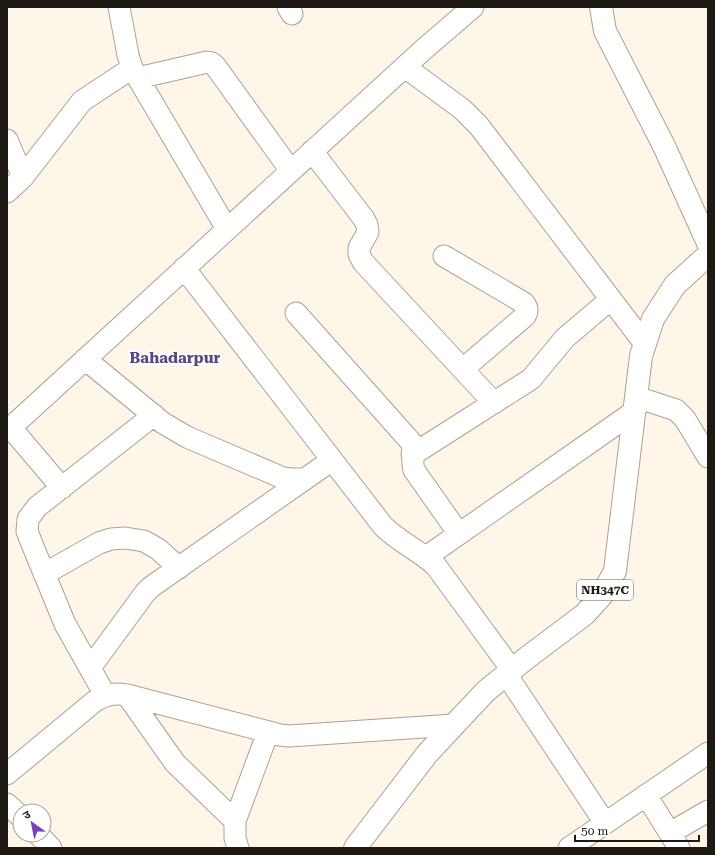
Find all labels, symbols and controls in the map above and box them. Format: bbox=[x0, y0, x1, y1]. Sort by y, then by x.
district label: Bahadarpur bbox=[130, 349, 221, 367]
road number: NH347C bbox=[577, 580, 633, 600]
north arrow bbox=[12, 803, 52, 843]
text: उ bbox=[21, 808, 34, 822]
scale bar bbox=[575, 817, 699, 843]
text: 50 m bbox=[581, 824, 608, 838]

